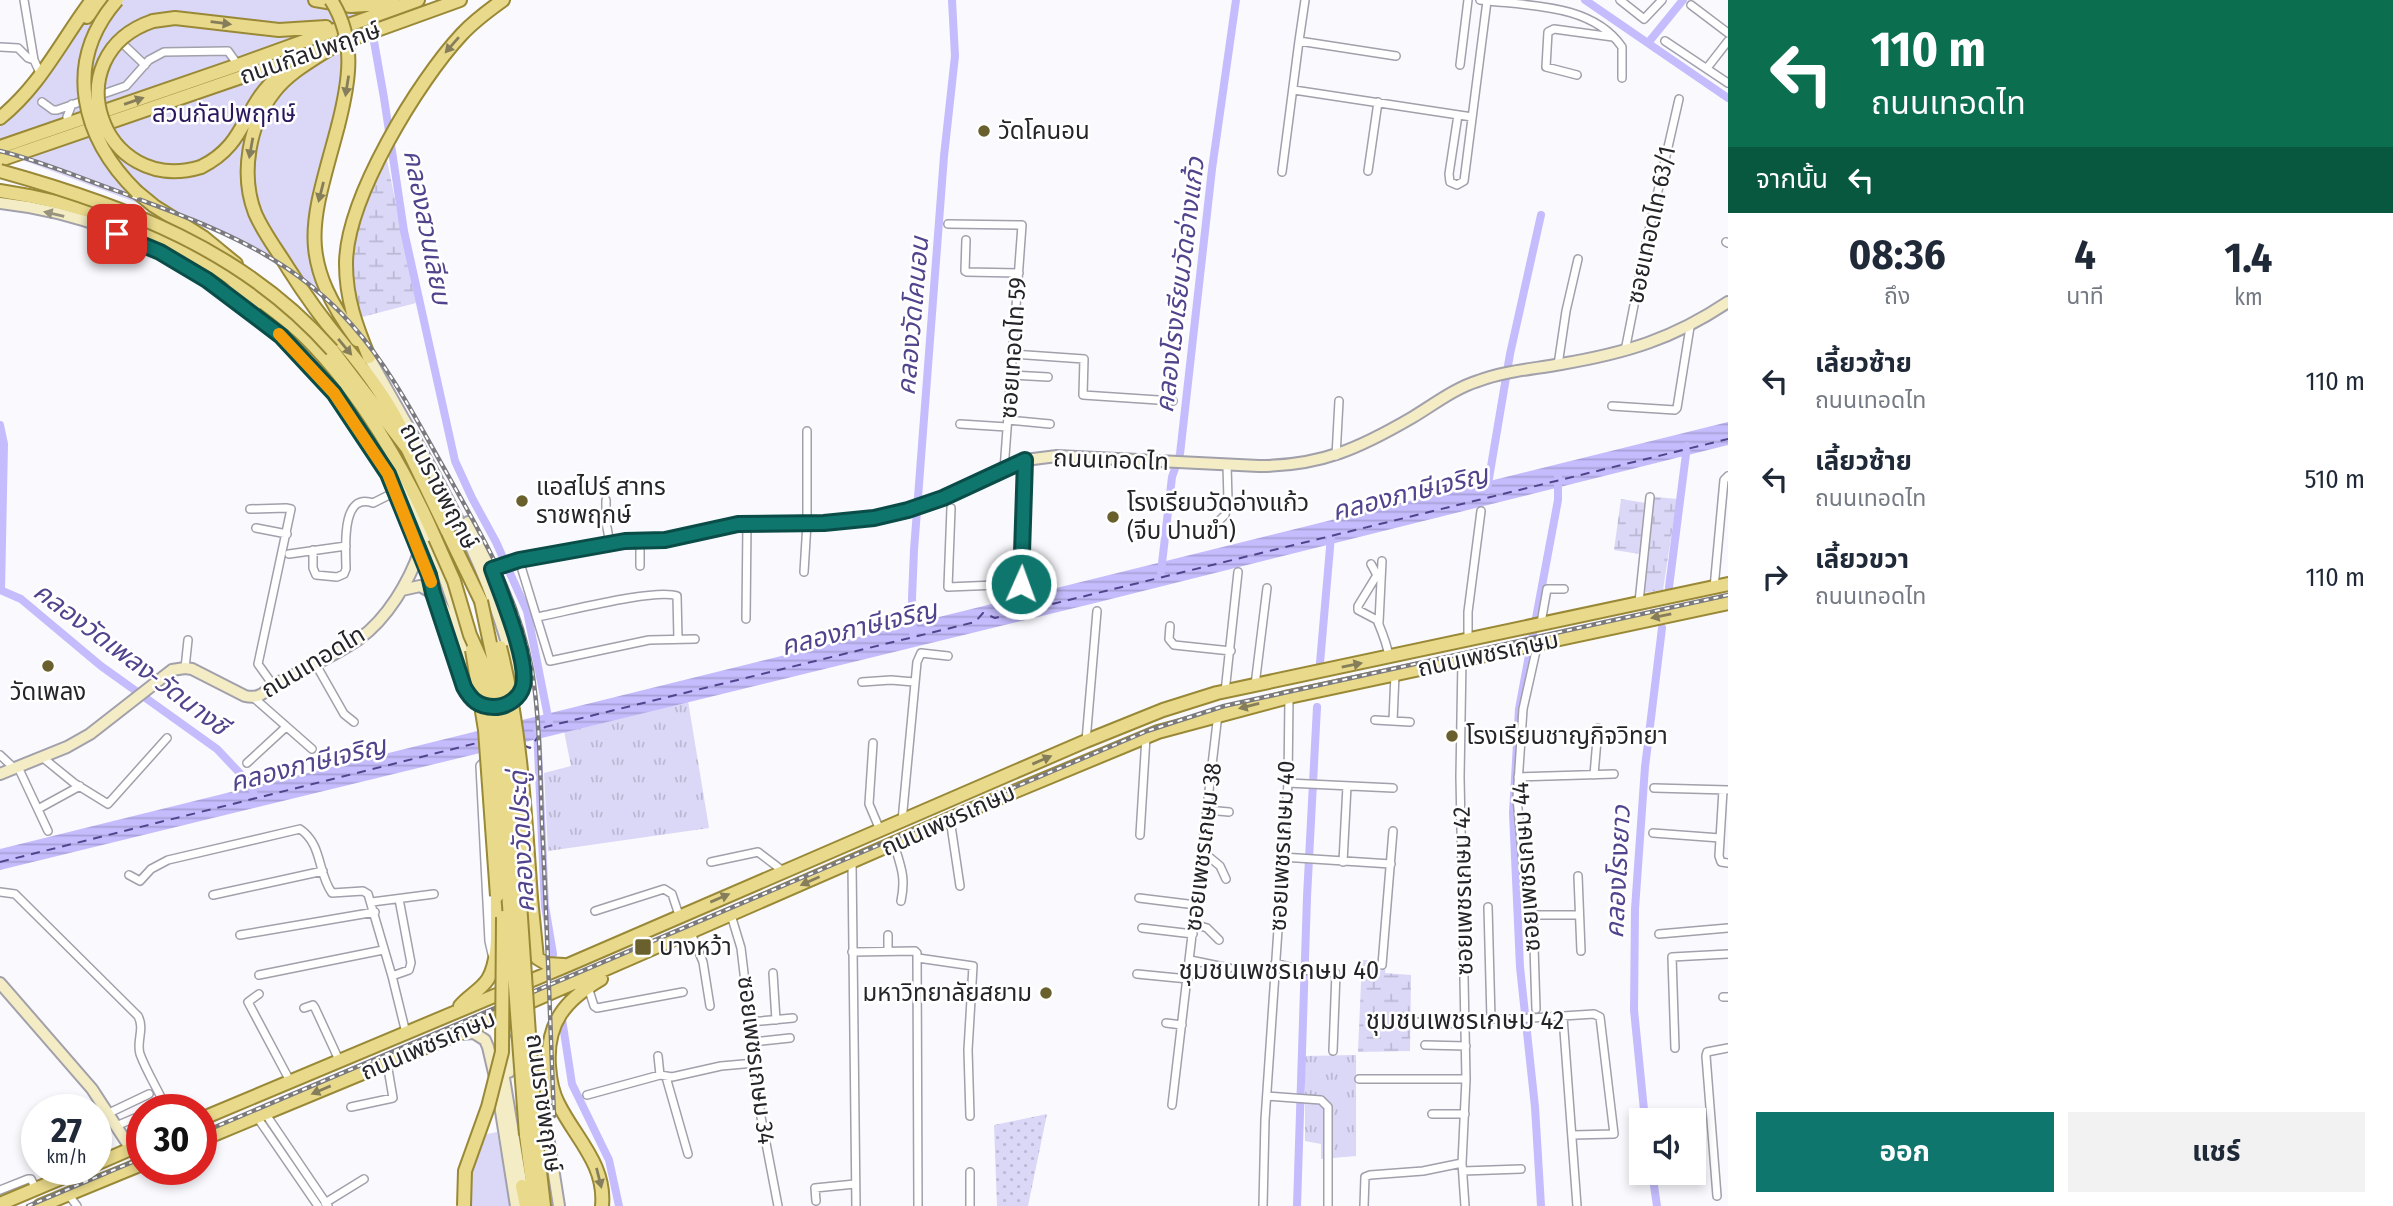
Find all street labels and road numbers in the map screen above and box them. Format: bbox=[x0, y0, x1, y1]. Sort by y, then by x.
street label: ถนนกัลปพฤกษ์ bbox=[236, 16, 384, 90]
street label: ซอยเทอดไท 63/1 bbox=[1621, 144, 1681, 306]
street label: ซอยเทอดไท 59 bbox=[994, 276, 1032, 420]
street label: ถนนราชพฤกษ์ bbox=[394, 418, 484, 554]
street label: ถนนเทอดไท bbox=[1053, 444, 1169, 476]
street label: ถนนเทอดไท bbox=[256, 620, 370, 704]
street label: ถนนเพชรเกษม bbox=[1415, 625, 1561, 683]
street label: ซอยเพชรเกษม 40 bbox=[1264, 760, 1300, 932]
street label: ซอยเพชรเกษม 38 bbox=[1179, 761, 1227, 933]
street label: ถนนเพชรเกษม bbox=[877, 778, 1019, 862]
street label: ซอยเพชรเกษม 44 bbox=[1506, 781, 1546, 953]
street label: ซอยเพชรเกษม 42 bbox=[1448, 806, 1478, 976]
street label: ซอยเพชรเกษม 34 bbox=[732, 974, 780, 1146]
street label: ถนนเพชรเกษม bbox=[356, 1004, 500, 1086]
street label: ถนนราชพฤกษ์ bbox=[520, 1032, 568, 1174]

